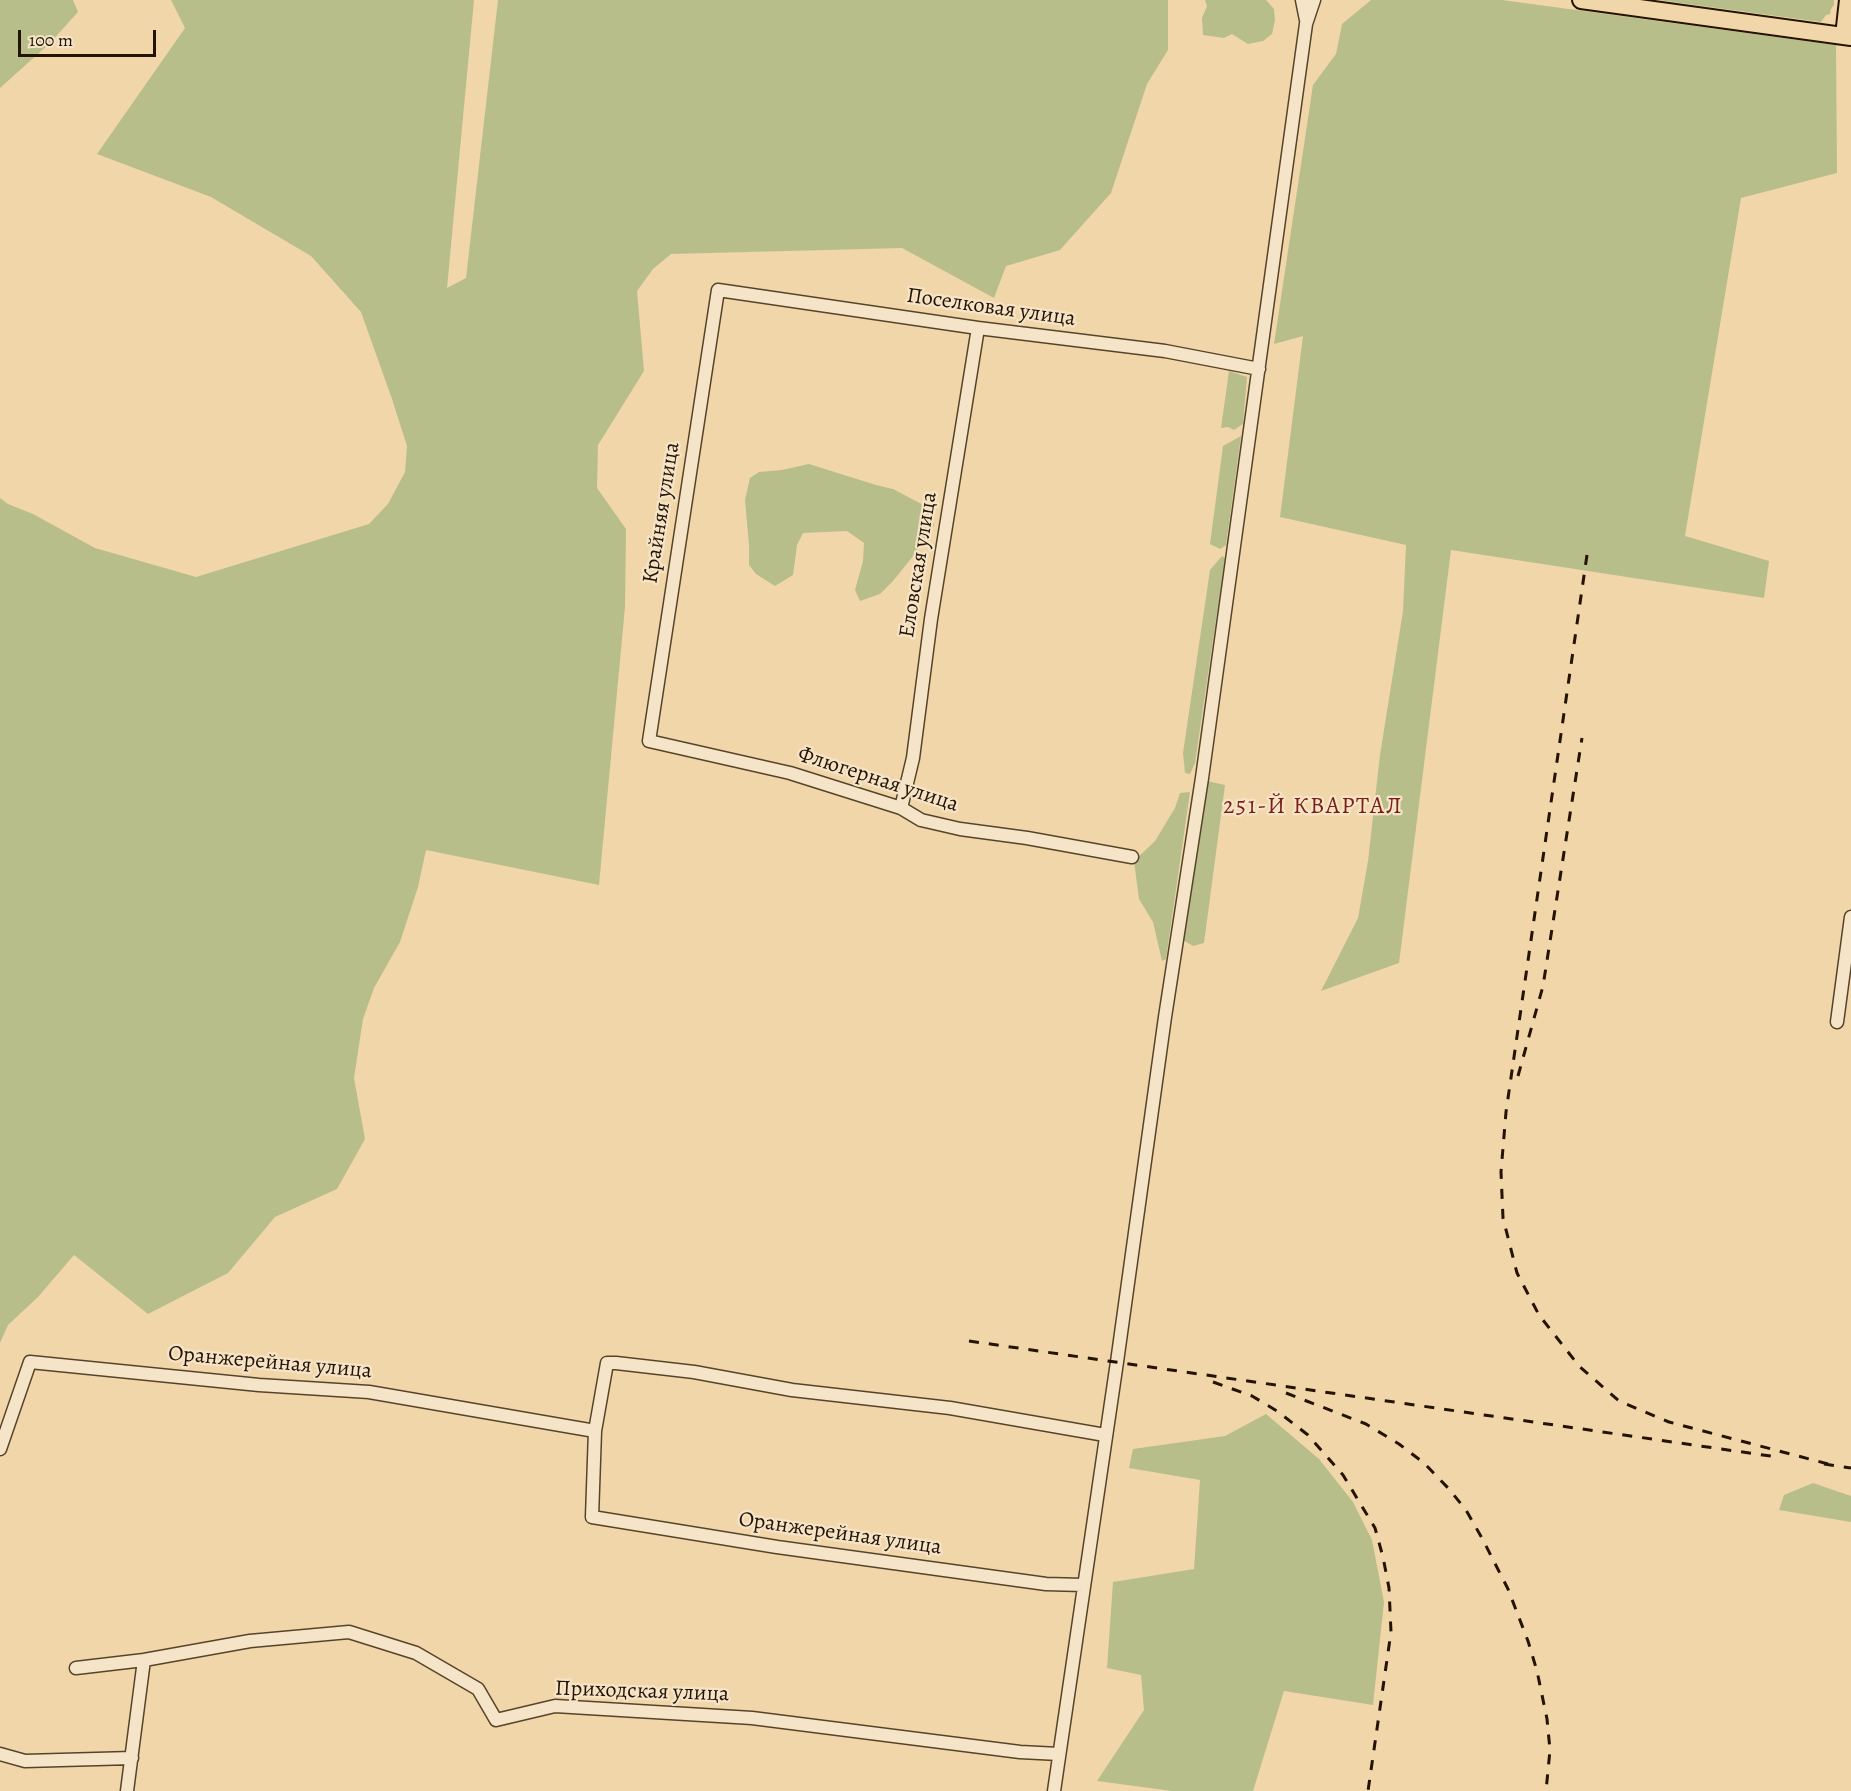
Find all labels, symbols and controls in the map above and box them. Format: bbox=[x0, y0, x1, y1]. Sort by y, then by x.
scale bar bbox=[21, 18, 159, 56]
text: 100 m bbox=[29, 28, 73, 52]
street label: Поселковая улица bbox=[905, 283, 1077, 333]
street label: Крайняя улица bbox=[638, 440, 686, 586]
street label: Еловская улица bbox=[894, 490, 944, 640]
street label: Флюгерная улица bbox=[794, 742, 962, 818]
district label: 251-Й КВАРТАЛ bbox=[1223, 793, 1403, 821]
street label: Оранжерейная улица bbox=[167, 1341, 373, 1385]
street label: Оранжерейная улица bbox=[737, 1507, 943, 1561]
street label: Приходская улица bbox=[555, 1676, 729, 1708]

